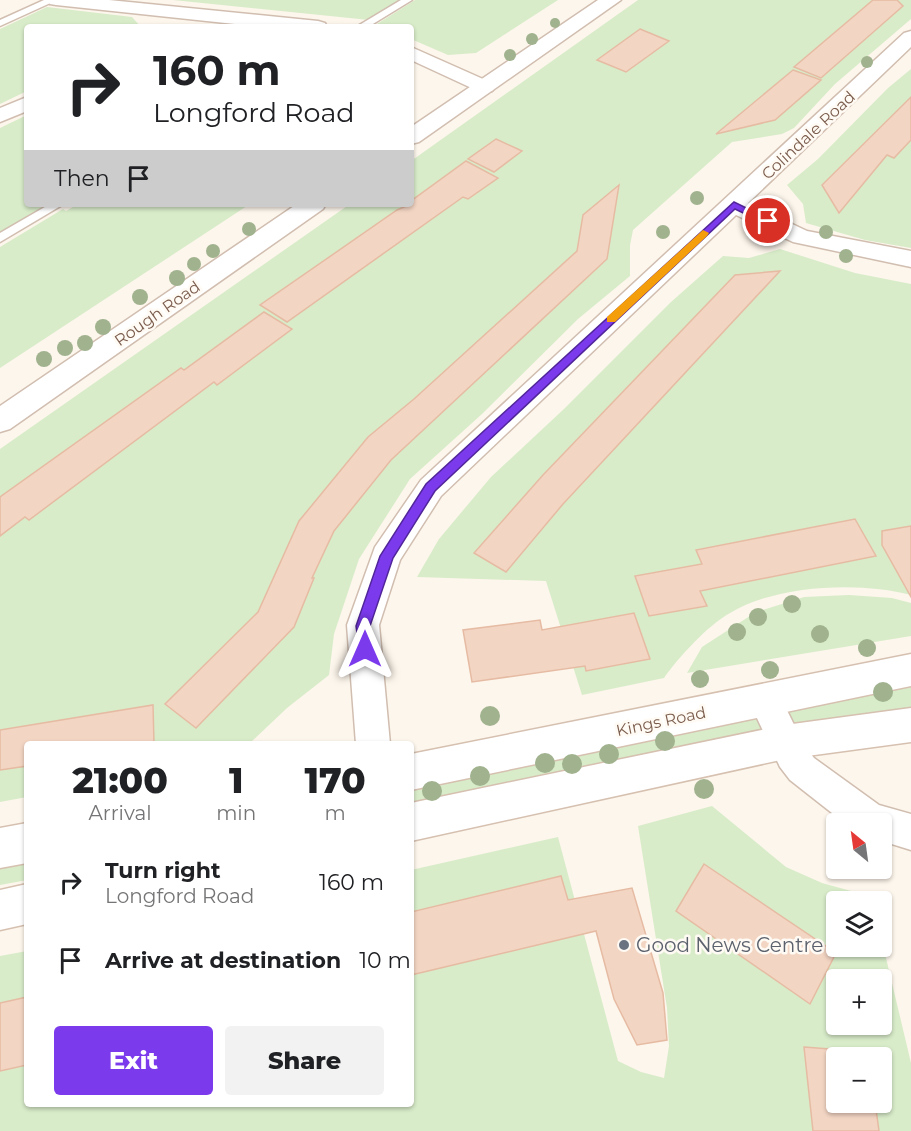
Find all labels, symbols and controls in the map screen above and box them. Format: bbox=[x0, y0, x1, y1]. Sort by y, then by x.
text: 160 m bbox=[153, 44, 281, 96]
icon: right bbox=[54, 48, 132, 126]
street label: Colindale Road bbox=[758, 87, 859, 183]
text: Longford Road bbox=[153, 96, 355, 129]
icon: arrive bbox=[122, 162, 155, 195]
text: Then bbox=[54, 165, 110, 192]
pin bbox=[742, 195, 793, 246]
icon: arrive bbox=[751, 204, 784, 237]
street label: Rough Road bbox=[111, 277, 204, 350]
position arrow bbox=[333, 617, 397, 681]
street label: Kings Road bbox=[614, 703, 708, 740]
text: 21:00 bbox=[72, 758, 168, 802]
text: 1 bbox=[229, 758, 243, 802]
text: 170 bbox=[304, 758, 366, 802]
text: Arrival bbox=[89, 801, 152, 825]
text: min bbox=[216, 801, 256, 825]
text: m bbox=[325, 801, 346, 825]
north arrow bbox=[826, 813, 892, 879]
map controls bbox=[826, 813, 892, 1113]
text: Turn right bbox=[105, 857, 220, 884]
icon: right bbox=[54, 866, 87, 899]
text: 160 m bbox=[319, 869, 384, 896]
text: Longford Road bbox=[105, 884, 254, 908]
button: layers bbox=[826, 891, 892, 957]
place label: Good News Centre bbox=[636, 933, 823, 957]
marker: Good News Centre bbox=[617, 938, 631, 952]
icon: arrive bbox=[54, 944, 87, 977]
text: Arrive at destination bbox=[105, 947, 341, 974]
text: 10 m bbox=[359, 947, 411, 974]
button: + bbox=[826, 969, 892, 1035]
button: Exit bbox=[54, 1026, 213, 1095]
button: Share bbox=[225, 1026, 384, 1095]
button: − bbox=[826, 1047, 892, 1113]

